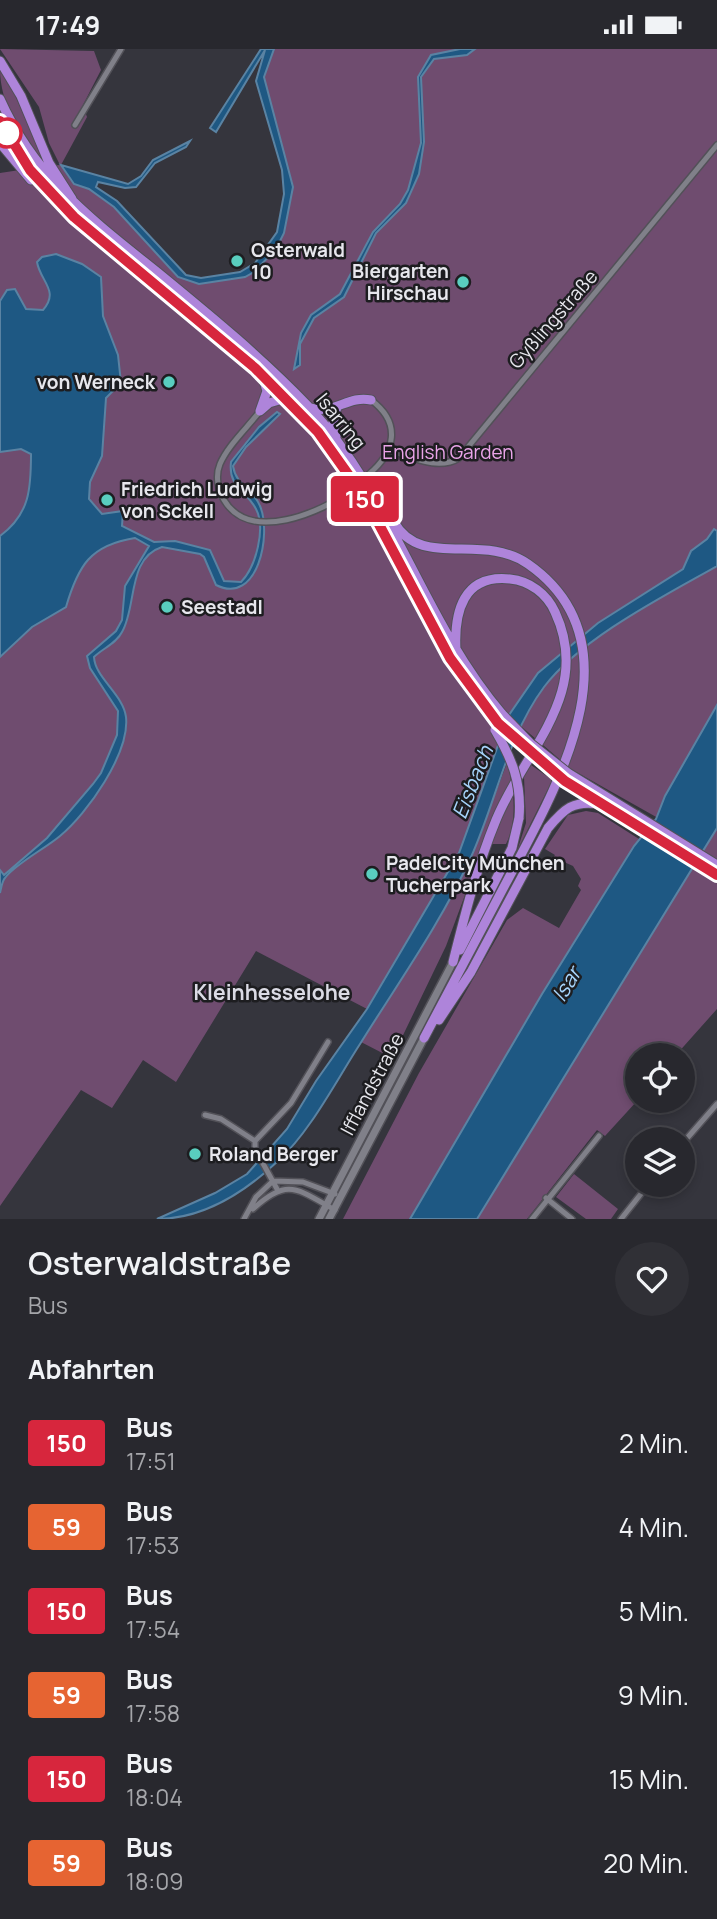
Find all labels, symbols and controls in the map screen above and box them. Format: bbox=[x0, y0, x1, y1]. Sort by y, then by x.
text: 17:49 bbox=[35, 7, 101, 43]
unlabelled marker bbox=[0, 118, 22, 148]
place label: Osterwald 10 bbox=[251, 237, 345, 285]
marker: Osterwald 10 bbox=[229, 253, 245, 269]
place label: Biergarten Hirschau bbox=[352, 258, 449, 306]
street label: Gyßlingstraße bbox=[503, 264, 603, 374]
marker: Biergarten Hirschau bbox=[455, 274, 471, 290]
place label: von Werneck bbox=[37, 369, 156, 395]
marker: von Werneck bbox=[161, 374, 177, 390]
street label: Isarring bbox=[310, 387, 372, 455]
park label: English Garden bbox=[382, 439, 514, 465]
place label: Friedrich Ludwig von Sckell bbox=[121, 476, 273, 524]
line badge: 150 bbox=[325, 476, 405, 522]
text: 150 bbox=[345, 482, 385, 515]
marker: Friedrich Ludwig von Sckell bbox=[99, 492, 115, 508]
place label: Seestadl bbox=[181, 594, 263, 620]
marker: Seestadl bbox=[159, 599, 175, 615]
water label: Eisbach bbox=[445, 740, 500, 823]
place label: PadelCity München Tucherpark bbox=[386, 850, 565, 898]
marker: PadelCity München Tucherpark bbox=[364, 866, 380, 882]
water label: Isar bbox=[545, 960, 588, 1006]
district label: Kleinhesselohe bbox=[194, 978, 350, 1006]
street label: Ifflandstraße bbox=[334, 1028, 410, 1140]
map controls bbox=[625, 1043, 695, 1197]
button: locate bbox=[625, 1043, 695, 1113]
button: layers bbox=[625, 1127, 695, 1197]
place label: Roland Berger bbox=[209, 1141, 339, 1167]
marker: Roland Berger bbox=[187, 1146, 203, 1162]
text: Osterwaldstraße bbox=[28, 1240, 291, 1285]
button: heart bbox=[615, 1242, 689, 1316]
text: Bus bbox=[28, 1289, 68, 1321]
text: Abfahrten bbox=[28, 1351, 155, 1387]
text: Bus bbox=[126, 1409, 173, 1445]
text: 2 Min. bbox=[619, 1425, 689, 1461]
text: 150 bbox=[46, 1426, 87, 1459]
text: 17:51 bbox=[126, 1445, 176, 1477]
text: Bus bbox=[126, 1493, 173, 1529]
text: 4 Min. bbox=[619, 1509, 689, 1545]
text: 59 bbox=[52, 1510, 81, 1543]
text: 17:53 bbox=[126, 1529, 179, 1561]
text: Bus bbox=[126, 1577, 173, 1613]
text: 5 Min. bbox=[619, 1593, 689, 1629]
text: 150 bbox=[46, 1594, 87, 1627]
text: 17:54 bbox=[126, 1613, 180, 1645]
text: Bus bbox=[126, 1661, 173, 1697]
text: 9 Min. bbox=[618, 1677, 689, 1713]
text: 59 bbox=[52, 1678, 81, 1711]
text: 17:58 bbox=[126, 1697, 180, 1729]
text: Bus bbox=[126, 1745, 173, 1781]
text: 15 Min. bbox=[609, 1761, 689, 1797]
text: 150 bbox=[46, 1762, 87, 1795]
text: 18:04 bbox=[126, 1781, 183, 1813]
text: Bus bbox=[126, 1829, 173, 1865]
text: 20 Min. bbox=[603, 1845, 689, 1881]
text: 59 bbox=[52, 1846, 81, 1879]
text: 18:09 bbox=[126, 1865, 184, 1897]

